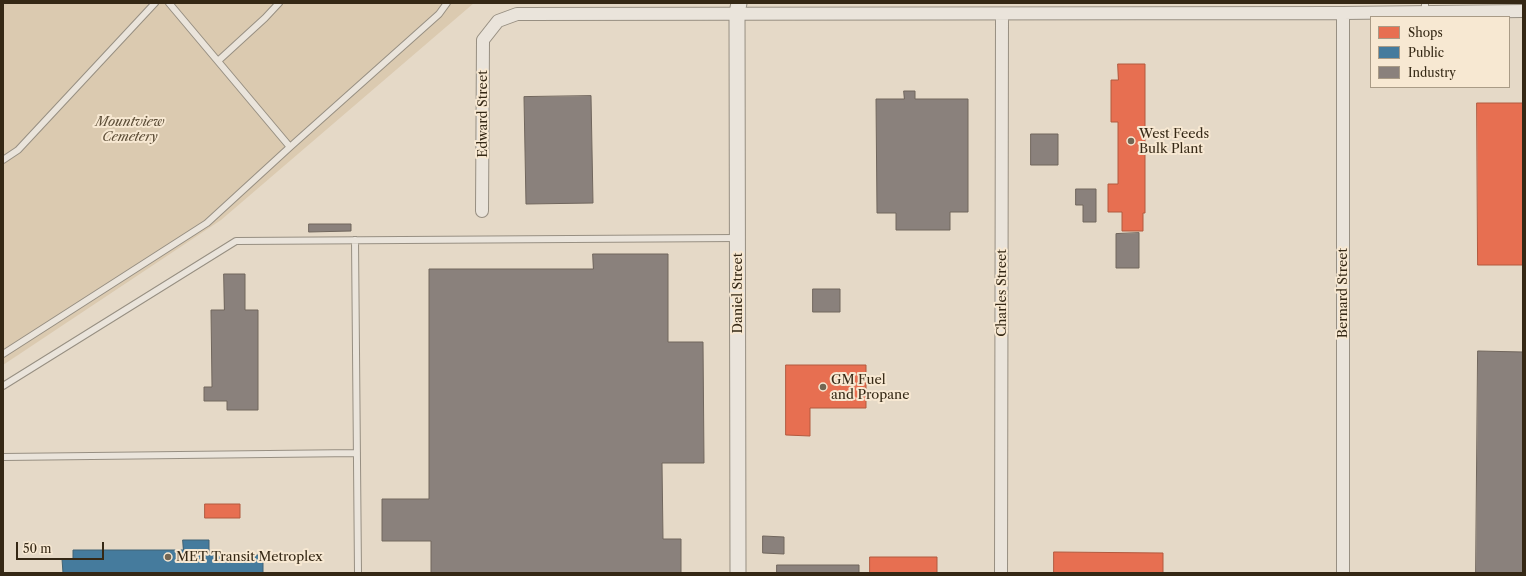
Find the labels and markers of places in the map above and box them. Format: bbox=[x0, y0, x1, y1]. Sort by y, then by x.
place label: West Feeds Bulk Plant bbox=[1139, 126, 1209, 157]
marker: West Feeds Bulk Plant bbox=[1126, 136, 1136, 146]
place label: GM Fuel and Propane bbox=[831, 372, 910, 403]
marker: GM Fuel and Propane bbox=[818, 382, 828, 392]
place label: MET Transit Metroplex bbox=[176, 549, 323, 565]
marker: MET Transit Metroplex bbox=[163, 552, 173, 562]

